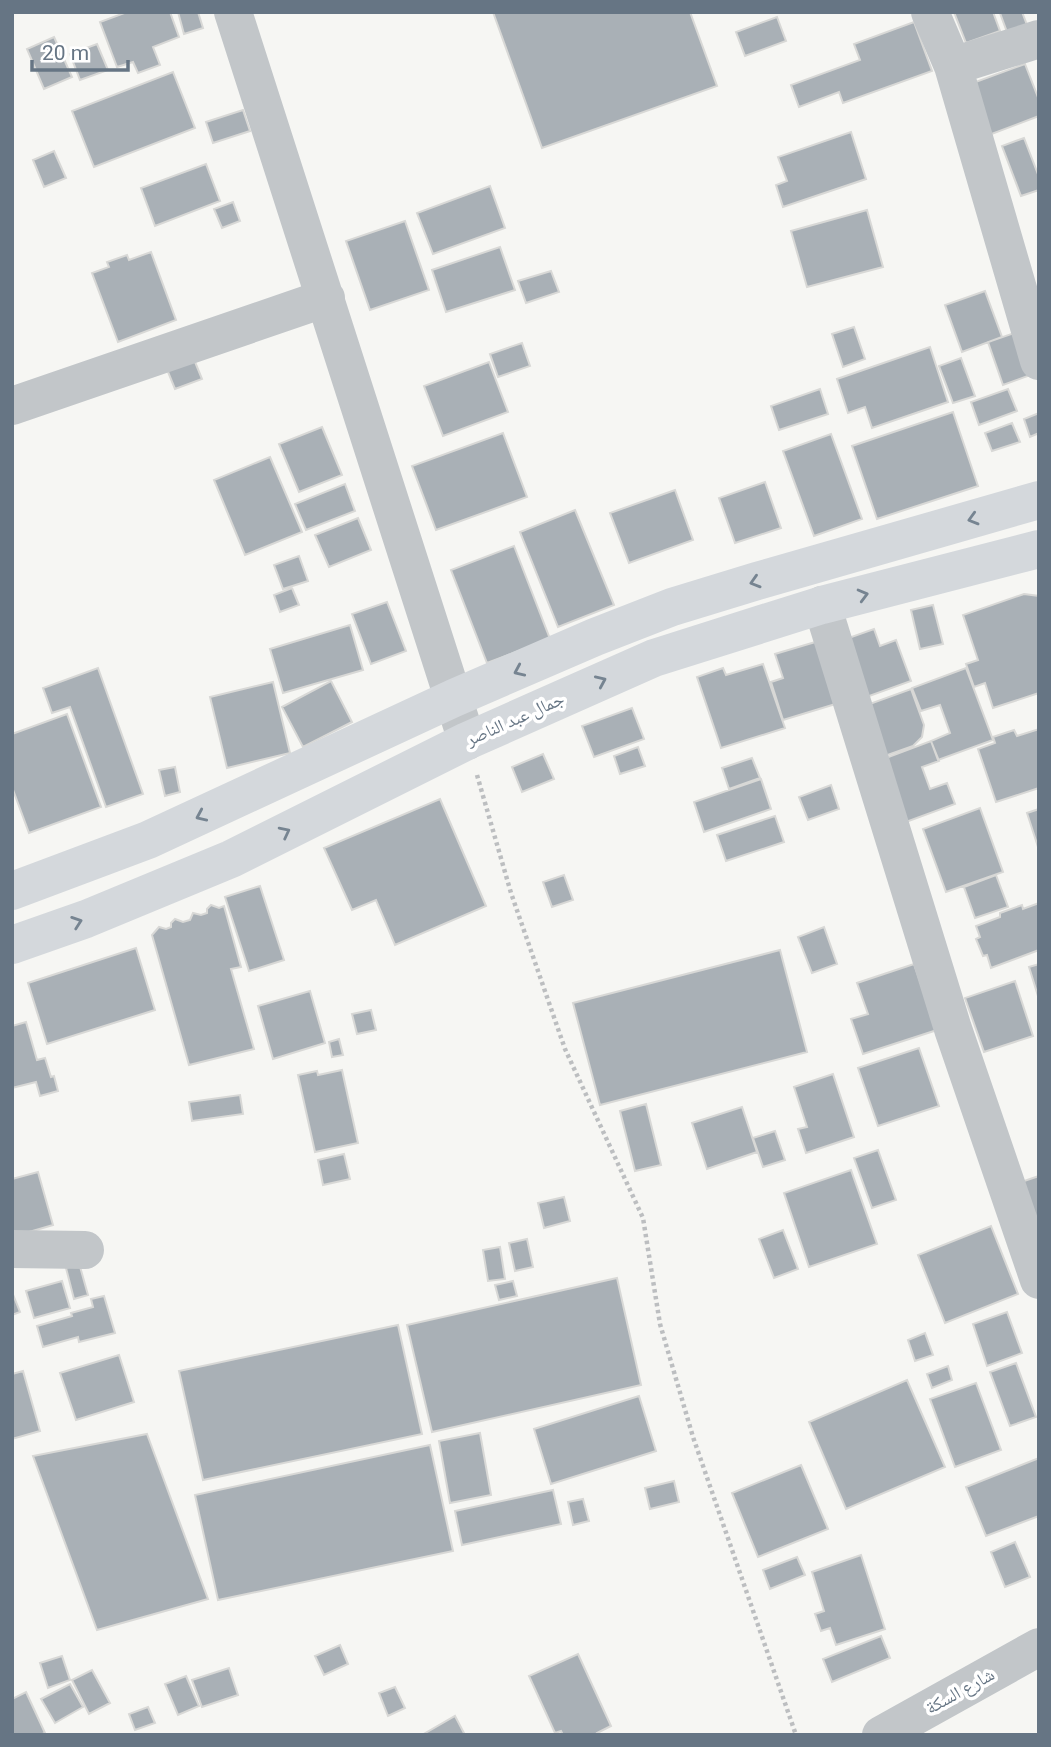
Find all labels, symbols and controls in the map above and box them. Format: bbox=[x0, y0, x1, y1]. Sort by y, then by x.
scale bar bbox=[32, 28, 128, 72]
text: 20 m bbox=[42, 41, 89, 65]
one-way arrow bbox=[967, 511, 979, 525]
one-way arrow bbox=[749, 573, 761, 588]
one-way arrow bbox=[857, 588, 869, 603]
one-way arrow bbox=[514, 663, 526, 677]
one-way arrow bbox=[594, 676, 606, 690]
street label: جمال عبد الناصر bbox=[462, 688, 568, 751]
one-way arrow bbox=[196, 808, 208, 822]
one-way arrow bbox=[278, 826, 290, 840]
one-way arrow bbox=[70, 916, 82, 930]
street label: شارع السكة bbox=[922, 1663, 998, 1719]

